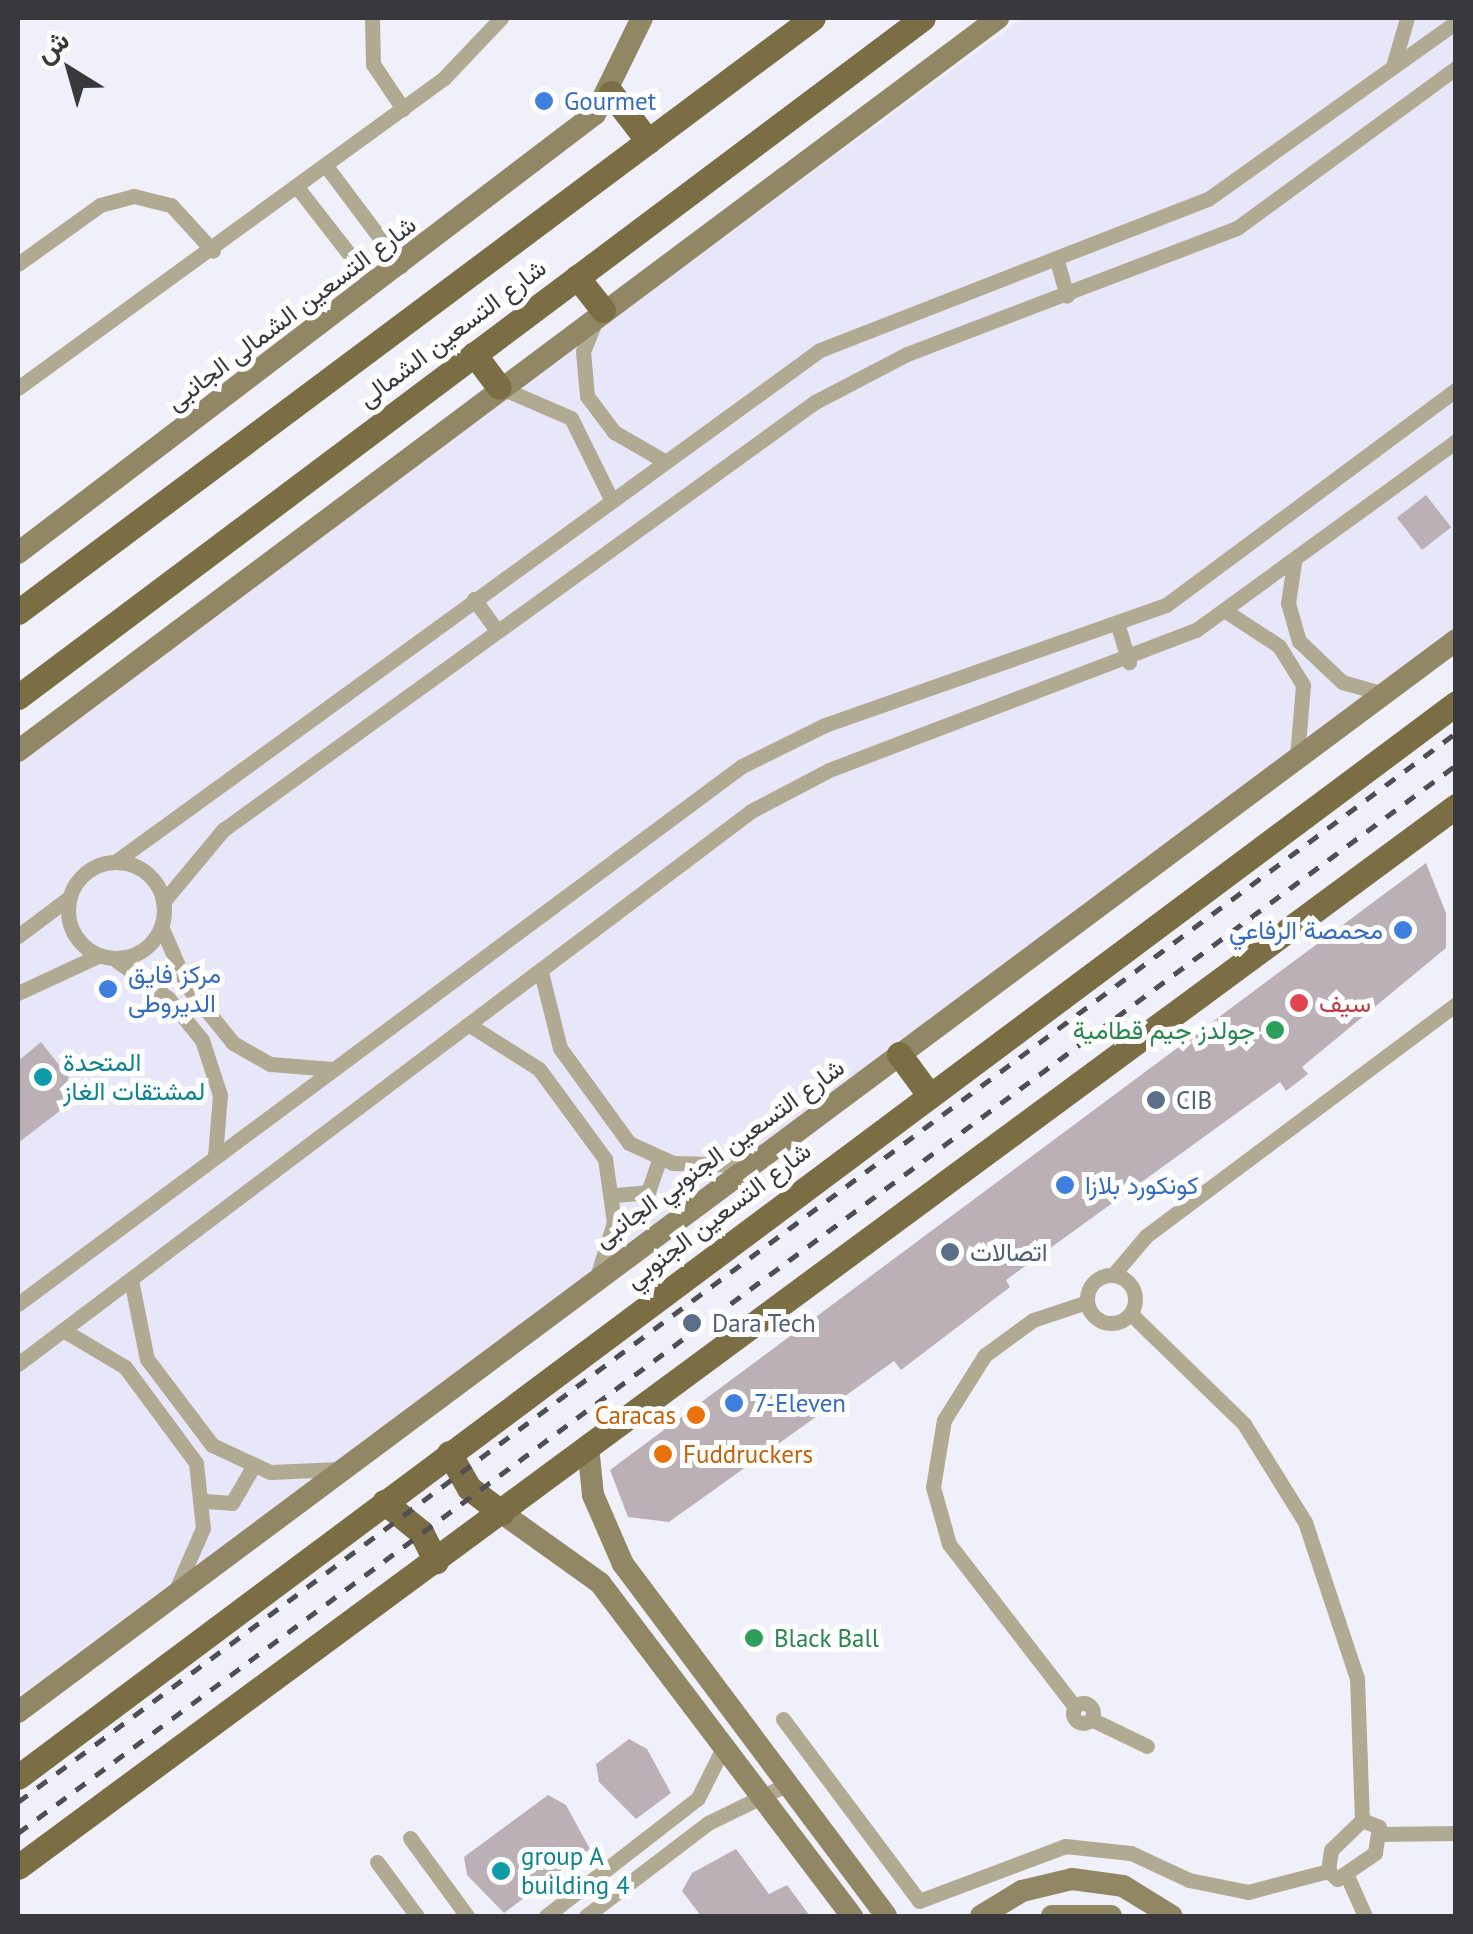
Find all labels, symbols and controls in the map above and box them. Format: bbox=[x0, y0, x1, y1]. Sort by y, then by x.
north arrow bbox=[20, 20, 120, 120]
text: ش bbox=[27, 21, 76, 71]
place label: Gourmet bbox=[564, 86, 656, 116]
marker: Gourmet bbox=[533, 90, 555, 112]
street label: شارع التسعين الشمالى الجانبى bbox=[160, 209, 422, 417]
street label: شارع التسعين الشمالى bbox=[352, 253, 552, 413]
place label: محمصة الرفاعي bbox=[1229, 915, 1383, 945]
marker: محمصة الرفاعي bbox=[1392, 919, 1414, 941]
place label: مركز فايق الديروطى bbox=[128, 960, 221, 1019]
marker: مركز فايق الديروطى bbox=[97, 978, 119, 1000]
place label: سيف bbox=[1319, 988, 1371, 1018]
marker: سيف bbox=[1288, 992, 1310, 1014]
place label: جولدز جيم قطامية bbox=[1073, 1015, 1255, 1045]
marker: جولدز جيم قطامية bbox=[1264, 1019, 1286, 1041]
place label: المتحدة لمشتقات الغاز bbox=[63, 1048, 205, 1107]
street label: شارع التسعين الجنوبي الجانبى bbox=[588, 1052, 850, 1254]
marker: المتحدة لمشتقات الغاز bbox=[32, 1066, 54, 1088]
place label: CIB bbox=[1176, 1085, 1212, 1115]
marker: CIB bbox=[1145, 1089, 1167, 1111]
street label: شارع التسعين الجنوبي bbox=[619, 1135, 817, 1295]
place label: كونكورد بلازا bbox=[1085, 1170, 1199, 1200]
marker: كونكورد بلازا bbox=[1054, 1174, 1076, 1196]
place label: اتصالات bbox=[970, 1237, 1048, 1267]
marker: اتصالات bbox=[939, 1241, 961, 1263]
place label: Dara Tech bbox=[712, 1308, 816, 1338]
marker: Dara Tech bbox=[681, 1312, 703, 1334]
place label: 7-Eleven bbox=[754, 1388, 846, 1418]
marker: 7-Eleven bbox=[723, 1392, 745, 1414]
place label: Caracas bbox=[595, 1400, 676, 1430]
marker: Caracas bbox=[685, 1404, 707, 1426]
place label: Fuddruckers bbox=[683, 1439, 813, 1469]
marker: Fuddruckers bbox=[652, 1443, 674, 1465]
place label: Black Ball bbox=[774, 1623, 880, 1653]
marker: Black Ball bbox=[743, 1627, 765, 1649]
place label: group A building 4 bbox=[521, 1842, 630, 1901]
marker: group A building 4 bbox=[490, 1860, 512, 1882]

